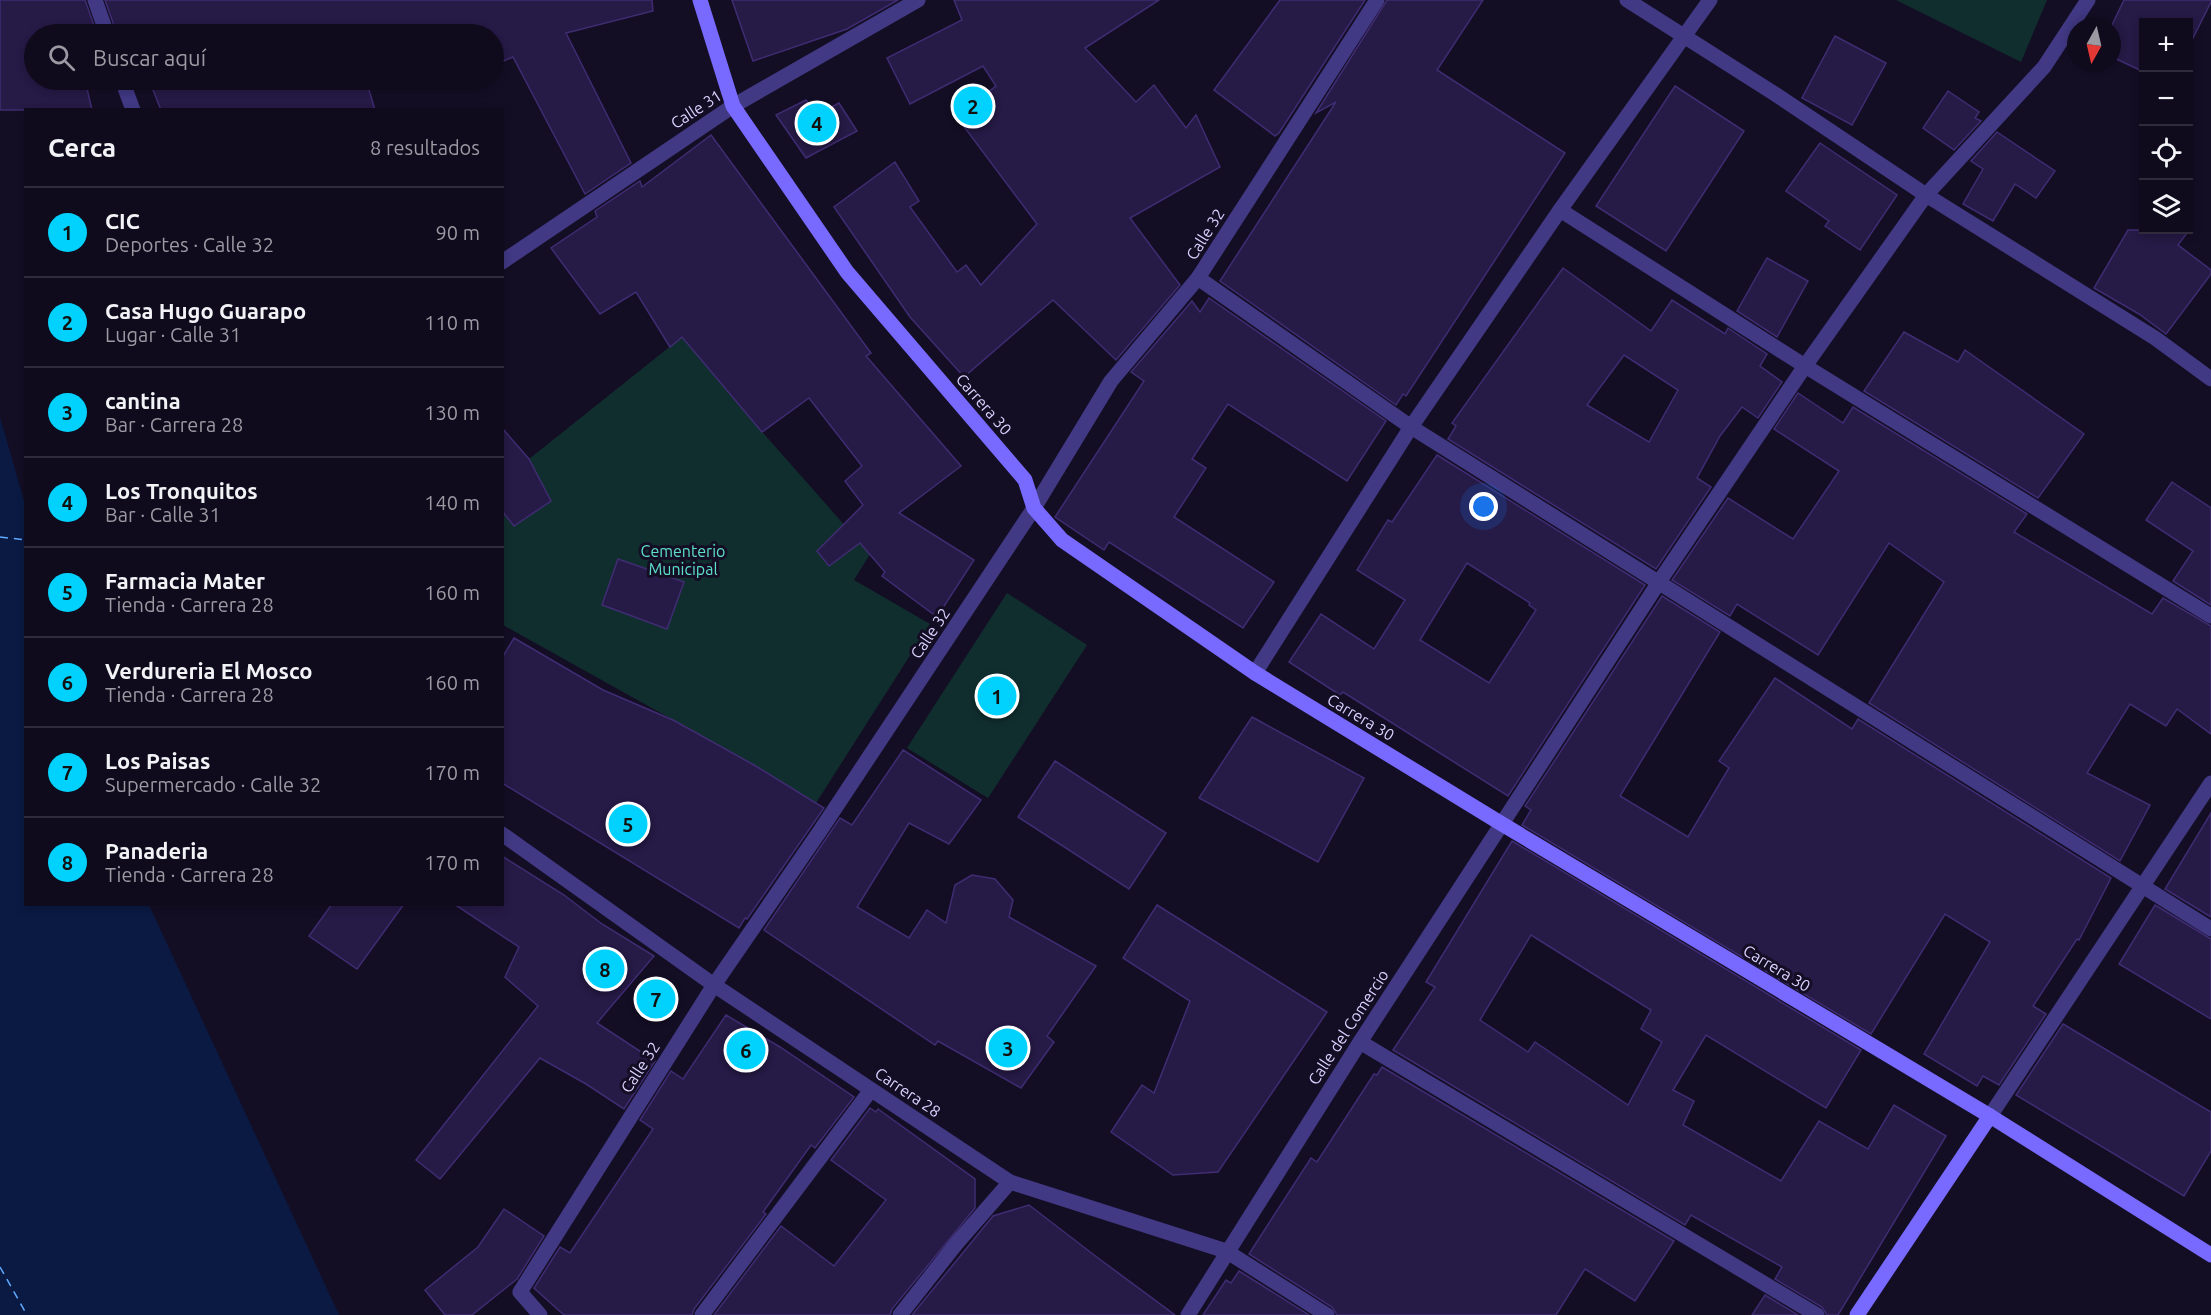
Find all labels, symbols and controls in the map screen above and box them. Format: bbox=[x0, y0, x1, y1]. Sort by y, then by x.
north arrow bbox=[2067, 18, 2121, 72]
map controls bbox=[2139, 18, 2193, 234]
button: + bbox=[2139, 18, 2193, 72]
search box bbox=[24, 24, 504, 90]
icon: search bbox=[45, 41, 78, 74]
text: Buscar aquí bbox=[93, 45, 206, 70]
button: − bbox=[2139, 72, 2193, 126]
pin: 2 bbox=[954, 84, 992, 128]
street label: Calle 31 bbox=[667, 86, 725, 132]
pin: 4 bbox=[798, 100, 836, 146]
button: locate bbox=[2139, 126, 2193, 180]
text: Cerca bbox=[48, 133, 116, 162]
text: 8 resultados bbox=[370, 136, 480, 159]
button: layers bbox=[2139, 180, 2193, 234]
street label: Calle 32 bbox=[1182, 205, 1228, 263]
text: CIC bbox=[105, 208, 140, 233]
text: 1 bbox=[62, 221, 73, 244]
text: 90 m bbox=[436, 221, 480, 244]
text: Deportes · Calle 32 bbox=[105, 233, 274, 256]
text: Casa Hugo Guarapo bbox=[105, 298, 306, 323]
text: 2 bbox=[62, 311, 73, 334]
text: 110 m bbox=[424, 311, 480, 334]
text: Lugar · Calle 31 bbox=[105, 323, 241, 346]
street label: Carrera 30 bbox=[953, 370, 1015, 438]
text: cantina bbox=[105, 388, 181, 413]
text: 3 bbox=[62, 401, 73, 424]
text: 130 m bbox=[424, 401, 480, 424]
text: Bar · Carrera 28 bbox=[105, 413, 243, 436]
text: Los Tronquitos bbox=[105, 478, 258, 503]
text: 4 bbox=[62, 491, 73, 514]
text: 140 m bbox=[424, 491, 480, 514]
your location bbox=[1469, 492, 1498, 521]
text: Bar · Calle 31 bbox=[105, 503, 221, 526]
park label: Cementerio Municipal bbox=[641, 542, 725, 578]
text: Farmacia Mater bbox=[105, 568, 265, 593]
text: 5 bbox=[62, 581, 73, 604]
text: 160 m bbox=[424, 581, 480, 604]
text: Tienda · Carrera 28 bbox=[105, 593, 274, 616]
street label: Calle 32 bbox=[907, 604, 953, 662]
text: Verdureria El Mosco bbox=[105, 658, 313, 683]
text: 6 bbox=[62, 671, 73, 694]
text: 160 m bbox=[424, 671, 480, 694]
pin: 1 bbox=[978, 674, 1016, 718]
text: Tienda · Carrera 28 bbox=[105, 683, 274, 706]
street label: Carrera 30 bbox=[1324, 690, 1398, 744]
text: Los Paisas bbox=[105, 748, 210, 773]
text: 7 bbox=[62, 761, 73, 784]
text: 170 m bbox=[424, 761, 480, 784]
text: Supermercado · Calle 32 bbox=[105, 773, 321, 796]
pin: 5 bbox=[608, 802, 648, 846]
text: Panaderia bbox=[105, 838, 208, 863]
text: 8 bbox=[62, 851, 73, 874]
text: 170 m bbox=[424, 851, 480, 874]
text: Tienda · Carrera 28 bbox=[105, 863, 274, 886]
street label: Carrera 30 bbox=[1740, 941, 1814, 995]
pin: 8 bbox=[586, 946, 624, 992]
street label: Calle del Comercio bbox=[1304, 966, 1392, 1088]
pin: 7 bbox=[636, 976, 676, 1022]
pin: 3 bbox=[988, 1026, 1028, 1070]
pin: 6 bbox=[726, 1028, 766, 1072]
street label: Calle 32 bbox=[617, 1038, 663, 1096]
street label: Carrera 28 bbox=[872, 1064, 944, 1120]

